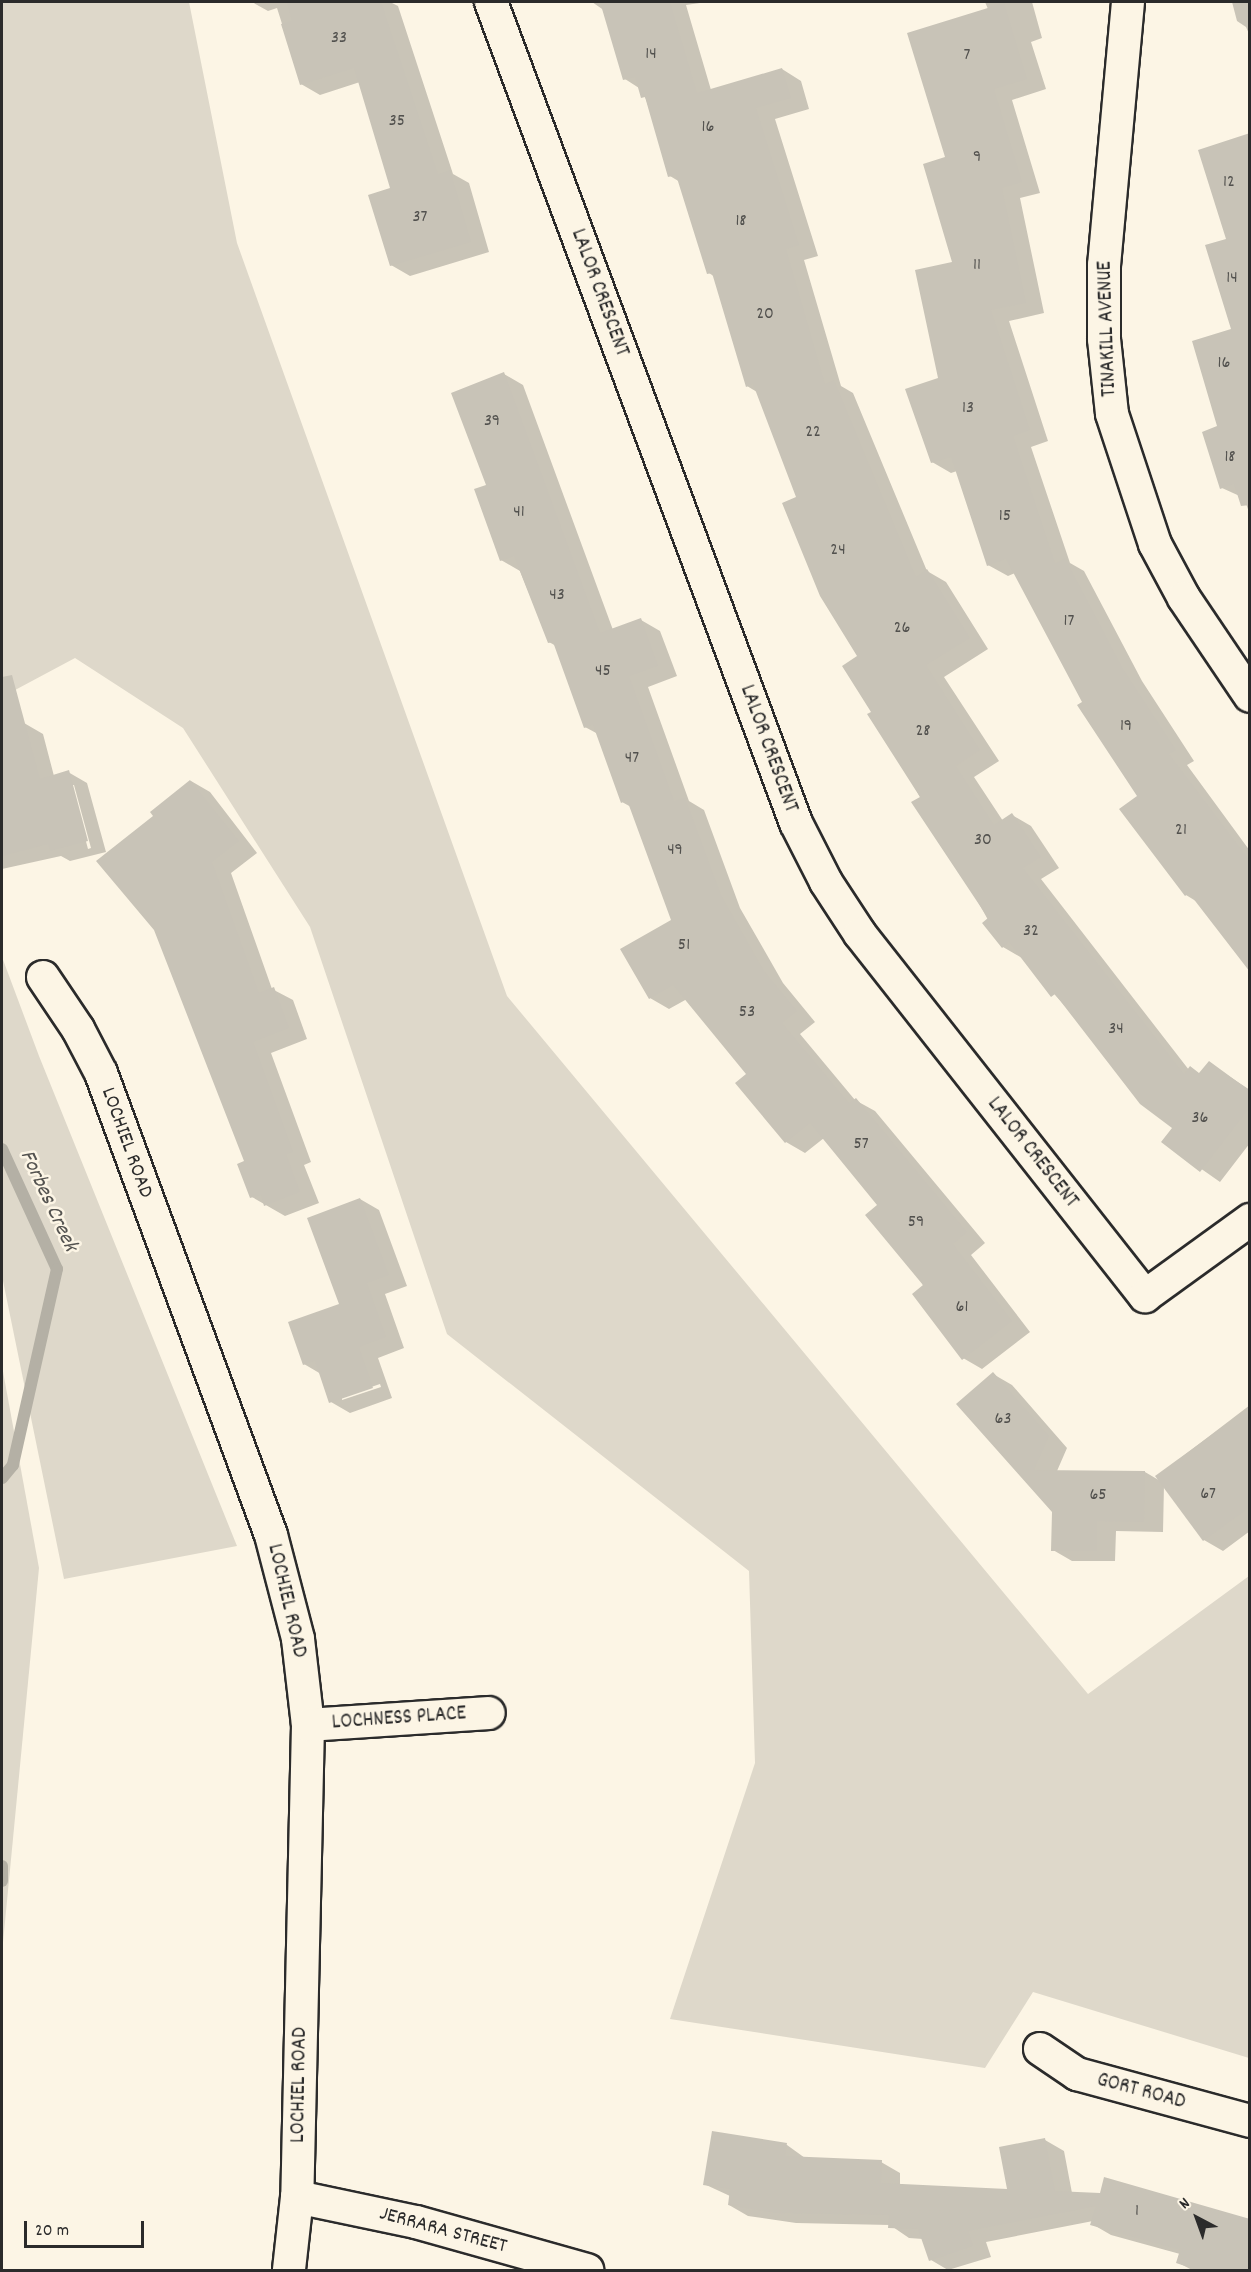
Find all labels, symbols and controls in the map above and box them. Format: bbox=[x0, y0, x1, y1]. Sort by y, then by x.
house number: 33 bbox=[331, 28, 347, 50]
house number: 14 bbox=[645, 44, 657, 66]
house number: 7 bbox=[964, 45, 970, 67]
house number: 35 bbox=[389, 111, 405, 133]
house number: 16 bbox=[702, 117, 714, 139]
house number: 9 bbox=[973, 147, 981, 169]
house number: 12 bbox=[1223, 172, 1235, 194]
house number: 37 bbox=[413, 207, 427, 229]
house number: 18 bbox=[735, 211, 747, 233]
street label: LALOR CRESCENT bbox=[564, 226, 634, 360]
house number: 11 bbox=[973, 255, 981, 277]
street label: TINAKILL AVENUE bbox=[1093, 261, 1123, 397]
house number: 14 bbox=[1226, 268, 1238, 290]
house number: 20 bbox=[756, 304, 774, 326]
house number: 16 bbox=[1218, 353, 1230, 375]
house number: 13 bbox=[962, 398, 974, 420]
house number: 39 bbox=[484, 411, 500, 433]
house number: 22 bbox=[805, 422, 821, 444]
house number: 18 bbox=[1224, 447, 1236, 469]
house number: 41 bbox=[513, 502, 525, 524]
house number: 15 bbox=[999, 506, 1011, 528]
house number: 24 bbox=[830, 540, 846, 562]
house number: 43 bbox=[549, 585, 565, 607]
house number: 17 bbox=[1064, 611, 1074, 633]
house number: 26 bbox=[894, 618, 910, 640]
house number: 45 bbox=[595, 661, 611, 683]
street label: LALOR CRESCENT bbox=[733, 682, 803, 816]
house number: 19 bbox=[1120, 716, 1132, 738]
house number: 28 bbox=[915, 721, 931, 743]
house number: 47 bbox=[625, 748, 639, 770]
house number: 21 bbox=[1175, 820, 1187, 842]
house number: 30 bbox=[974, 830, 992, 852]
house number: 49 bbox=[667, 840, 683, 862]
house number: 32 bbox=[1023, 921, 1039, 943]
house number: 51 bbox=[678, 935, 690, 957]
house number: 53 bbox=[739, 1002, 755, 1024]
house number: 34 bbox=[1108, 1019, 1124, 1041]
street label: LOCHIEL ROAD bbox=[94, 1084, 158, 1202]
street label: LALOR CRESCENT bbox=[981, 1093, 1083, 1213]
house number: 36 bbox=[1192, 1108, 1208, 1130]
house number: 57 bbox=[853, 1134, 869, 1156]
water label: Forbes Creek bbox=[13, 1146, 83, 1256]
house number: 59 bbox=[908, 1212, 924, 1234]
house number: 61 bbox=[956, 1297, 968, 1319]
house number: 63 bbox=[995, 1409, 1011, 1431]
house number: 67 bbox=[1200, 1484, 1216, 1506]
house number: 65 bbox=[1089, 1485, 1107, 1507]
street label: LOCHIEL ROAD bbox=[261, 1542, 311, 1660]
street label: LOCHNESS PLACE bbox=[331, 1702, 467, 1736]
street label: LOCHIEL ROAD bbox=[286, 2027, 314, 2143]
street label: GORT ROAD bbox=[1094, 2068, 1188, 2116]
north arrow bbox=[1167, 2188, 1227, 2248]
text: N bbox=[1174, 2193, 1195, 2215]
house number: 1 bbox=[1135, 2201, 1139, 2223]
street label: JERRARA STREET bbox=[376, 2202, 510, 2260]
scale bar bbox=[27, 2209, 147, 2247]
text: 20 m bbox=[35, 2219, 69, 2244]

